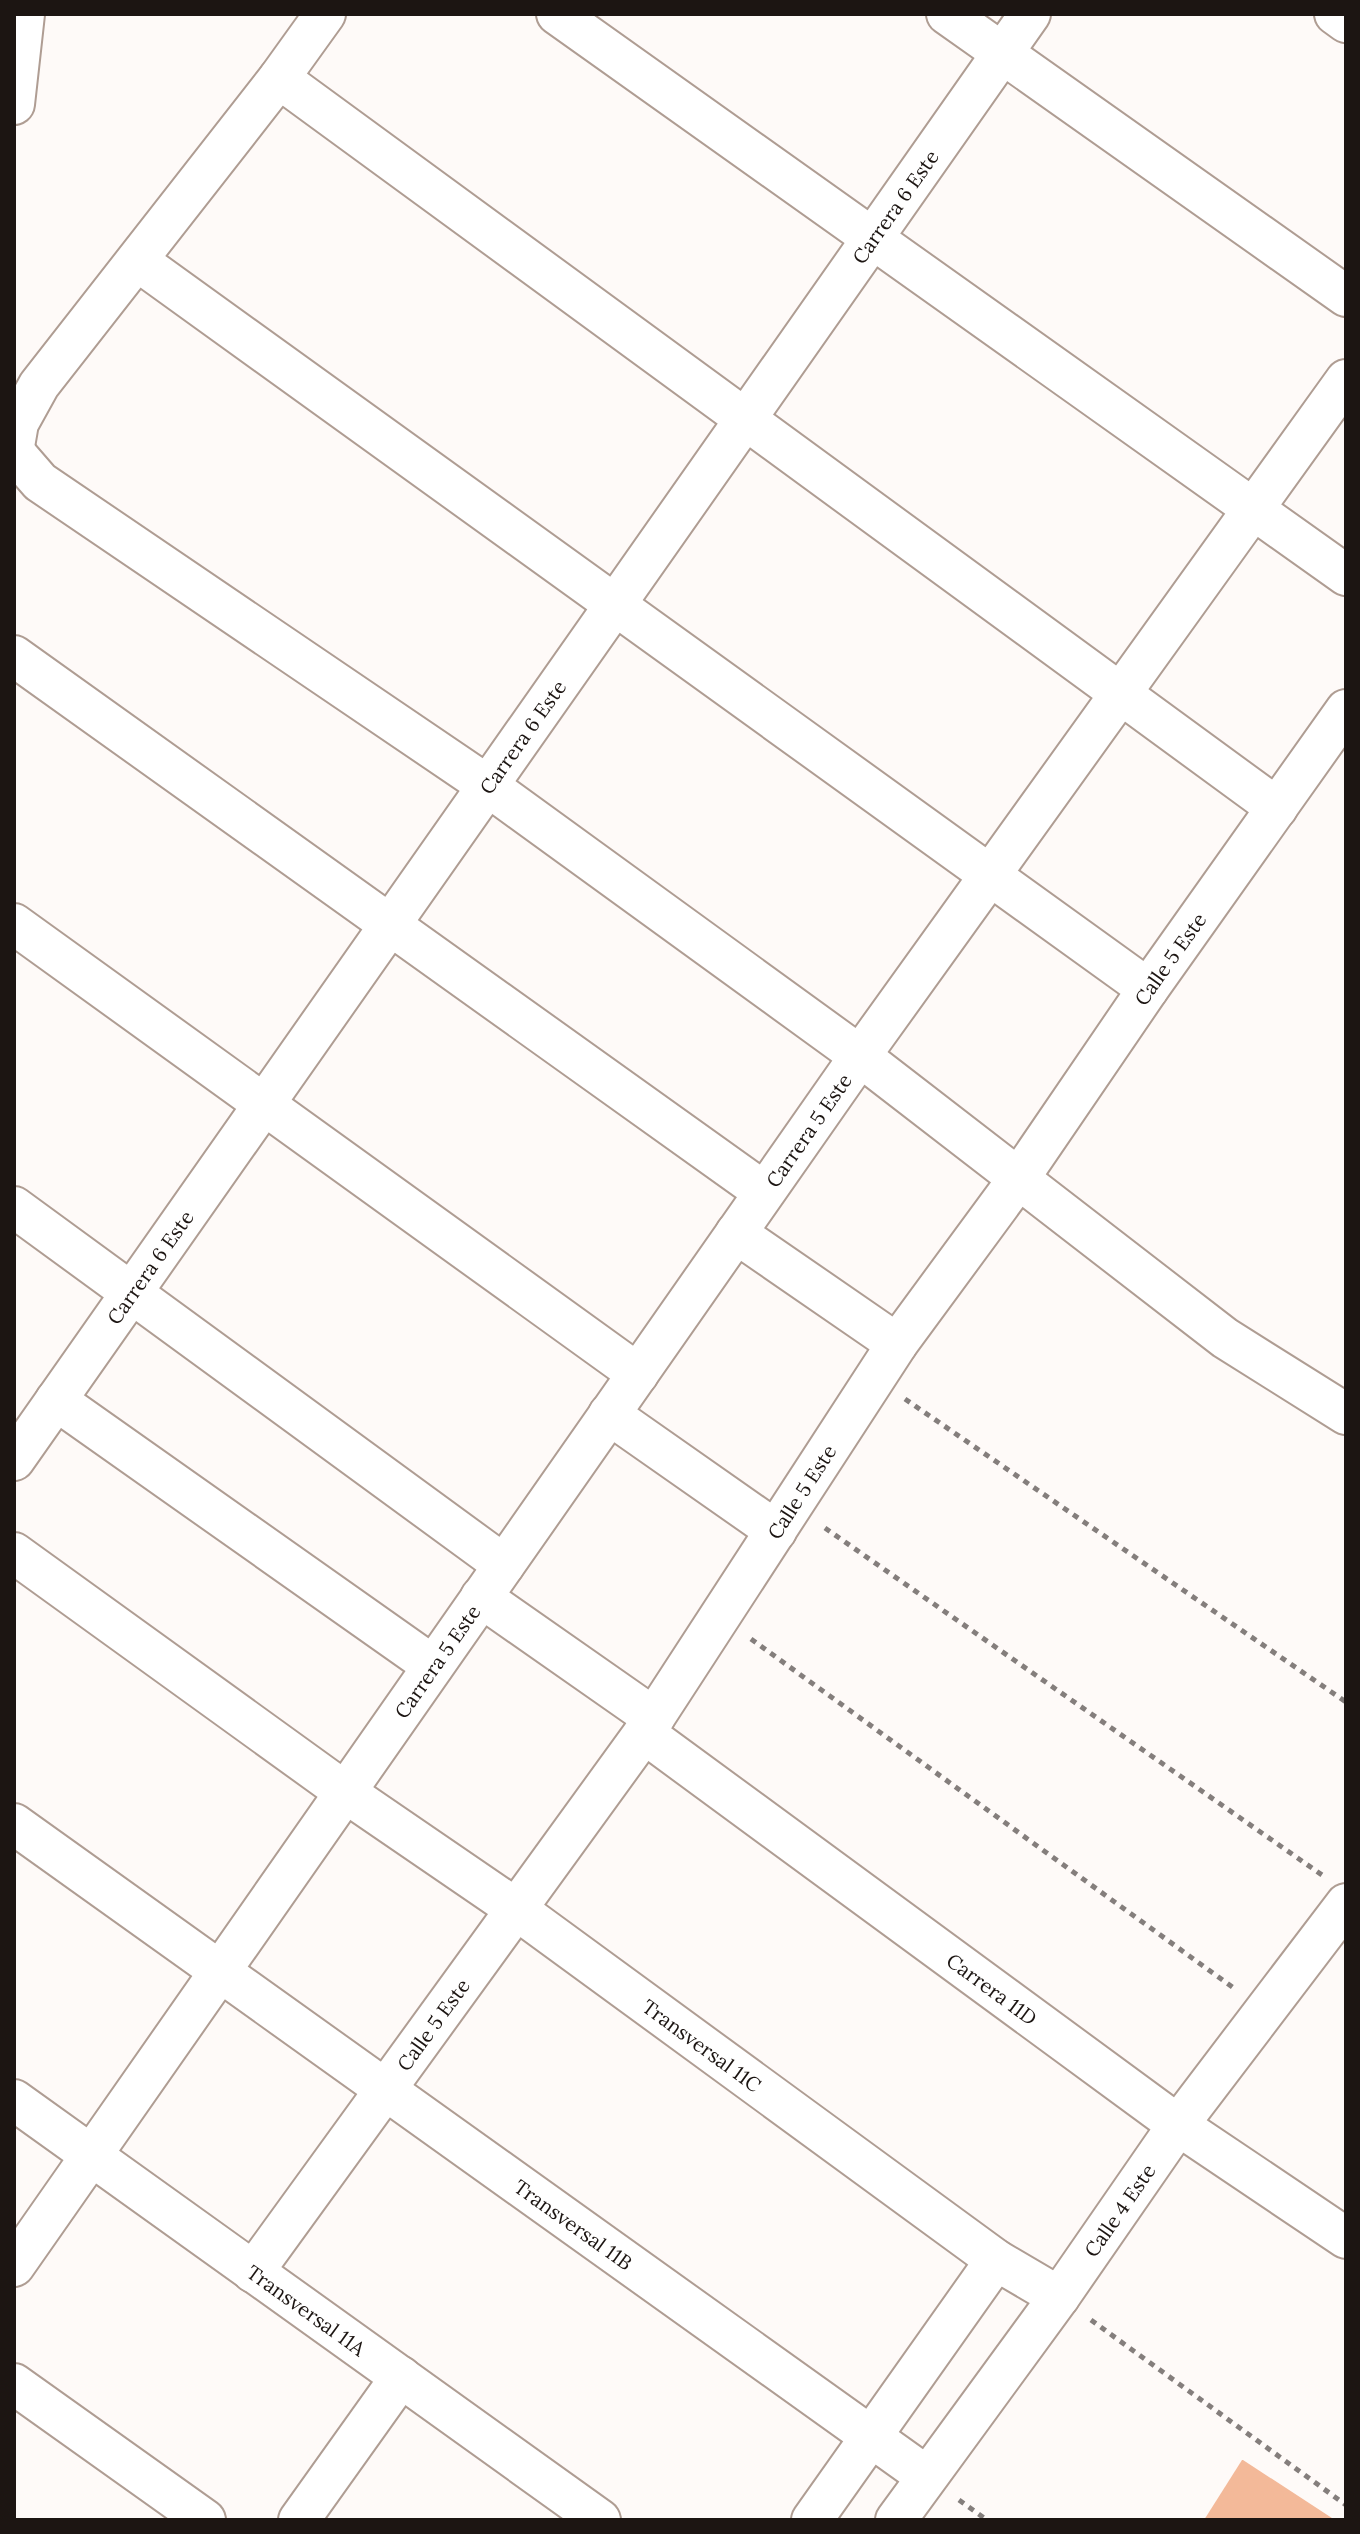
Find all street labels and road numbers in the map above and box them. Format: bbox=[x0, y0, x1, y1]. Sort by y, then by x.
street label: Carrera 6 Este bbox=[846, 145, 943, 268]
street label: Carrera 6 Este bbox=[474, 675, 571, 799]
street label: Calle 5 Este bbox=[1128, 907, 1211, 1010]
street label: Carrera 5 Este bbox=[760, 1068, 857, 1192]
street label: Carrera 6 Este bbox=[101, 1205, 198, 1329]
street label: Calle 5 Este bbox=[761, 1439, 841, 1543]
street label: Carrera 5 Este bbox=[389, 1599, 485, 1723]
street label: Carrera 11D bbox=[942, 1947, 1042, 2030]
street label: Calle 5 Este bbox=[391, 1973, 475, 2075]
street label: Transversal 11C bbox=[638, 1993, 766, 2097]
street label: Calle 4 Este bbox=[1078, 2158, 1160, 2261]
street label: Transversal 11B bbox=[510, 2173, 638, 2275]
street label: Transversal 11A bbox=[242, 2259, 371, 2361]

